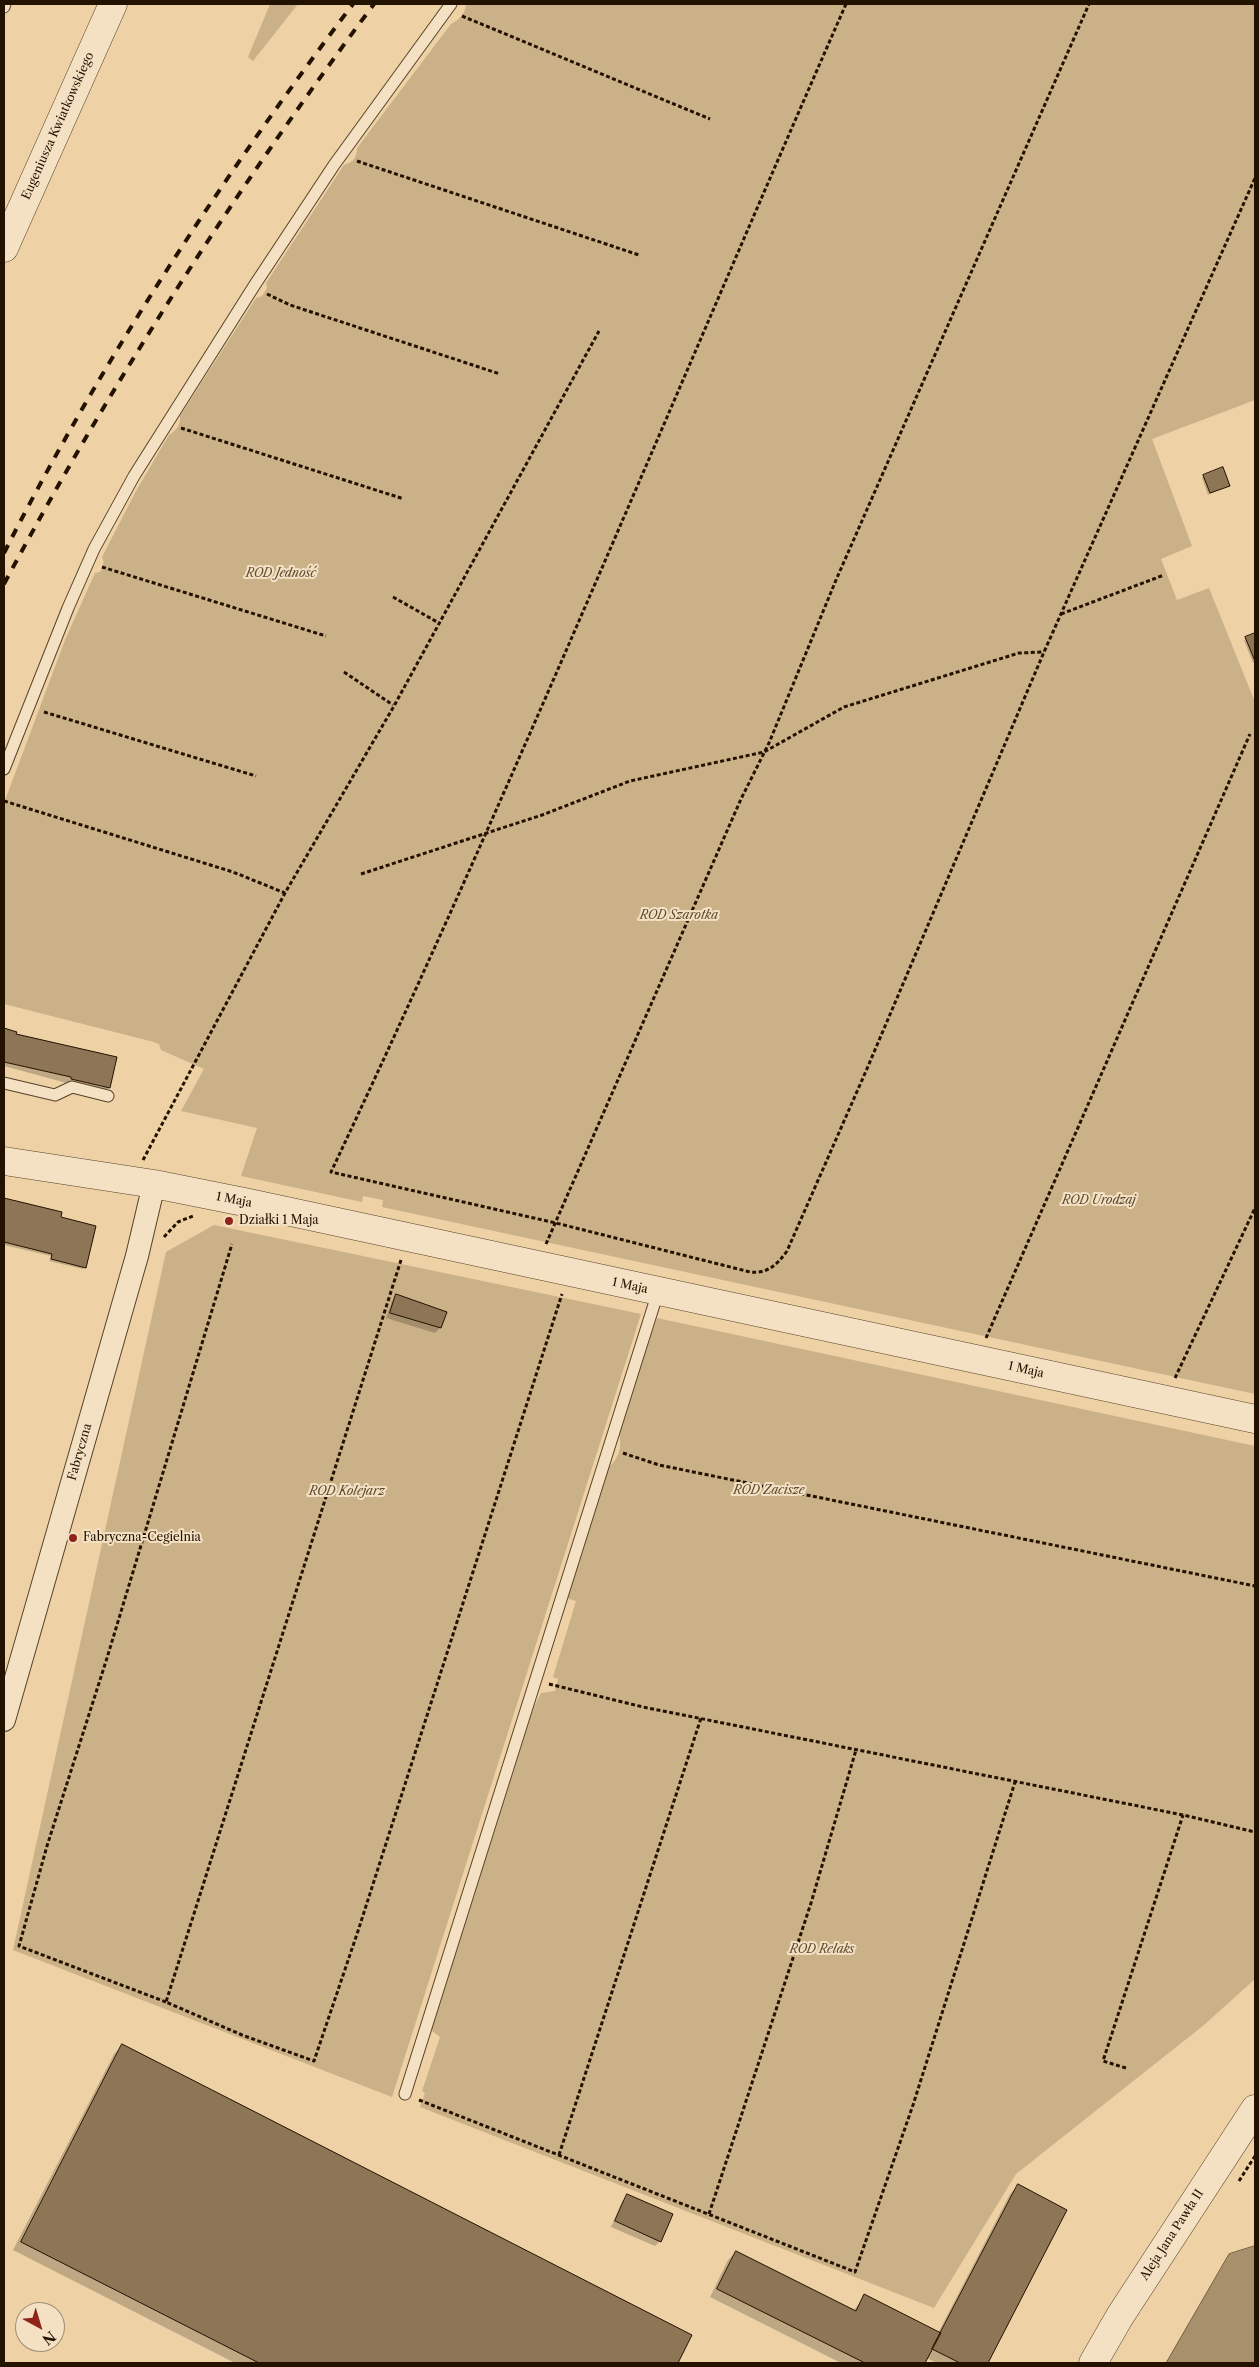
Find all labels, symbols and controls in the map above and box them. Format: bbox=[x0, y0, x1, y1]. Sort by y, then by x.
street label: Eugeniusza Kwiatkowskiego bbox=[19, 50, 97, 202]
park label: ROD Jedność bbox=[246, 567, 316, 581]
park label: ROD Szarotka bbox=[640, 909, 718, 923]
street label: 1 Maja bbox=[215, 1189, 253, 1211]
park label: ROD Urodzaj bbox=[1062, 1194, 1136, 1208]
place label: Działki 1 Maja bbox=[239, 1214, 319, 1228]
marker: Działki 1 Maja bbox=[223, 1215, 235, 1227]
street label: 1 Maja bbox=[611, 1275, 649, 1297]
street label: 1 Maja bbox=[1007, 1359, 1045, 1381]
street label: Fabryczna bbox=[65, 1422, 95, 1482]
park label: ROD Zacisze bbox=[733, 1484, 805, 1498]
park label: ROD Kolejarz bbox=[309, 1485, 385, 1499]
place label: Fabryczna-Cegielnia bbox=[83, 1531, 201, 1545]
marker: Fabryczna-Cegielnia bbox=[67, 1532, 79, 1544]
park label: ROD Relaks bbox=[789, 1943, 855, 1957]
street label: Aleja Jana Pawła II bbox=[1137, 2187, 1207, 2283]
north arrow bbox=[15, 2302, 65, 2352]
text: N bbox=[38, 2327, 59, 2349]

